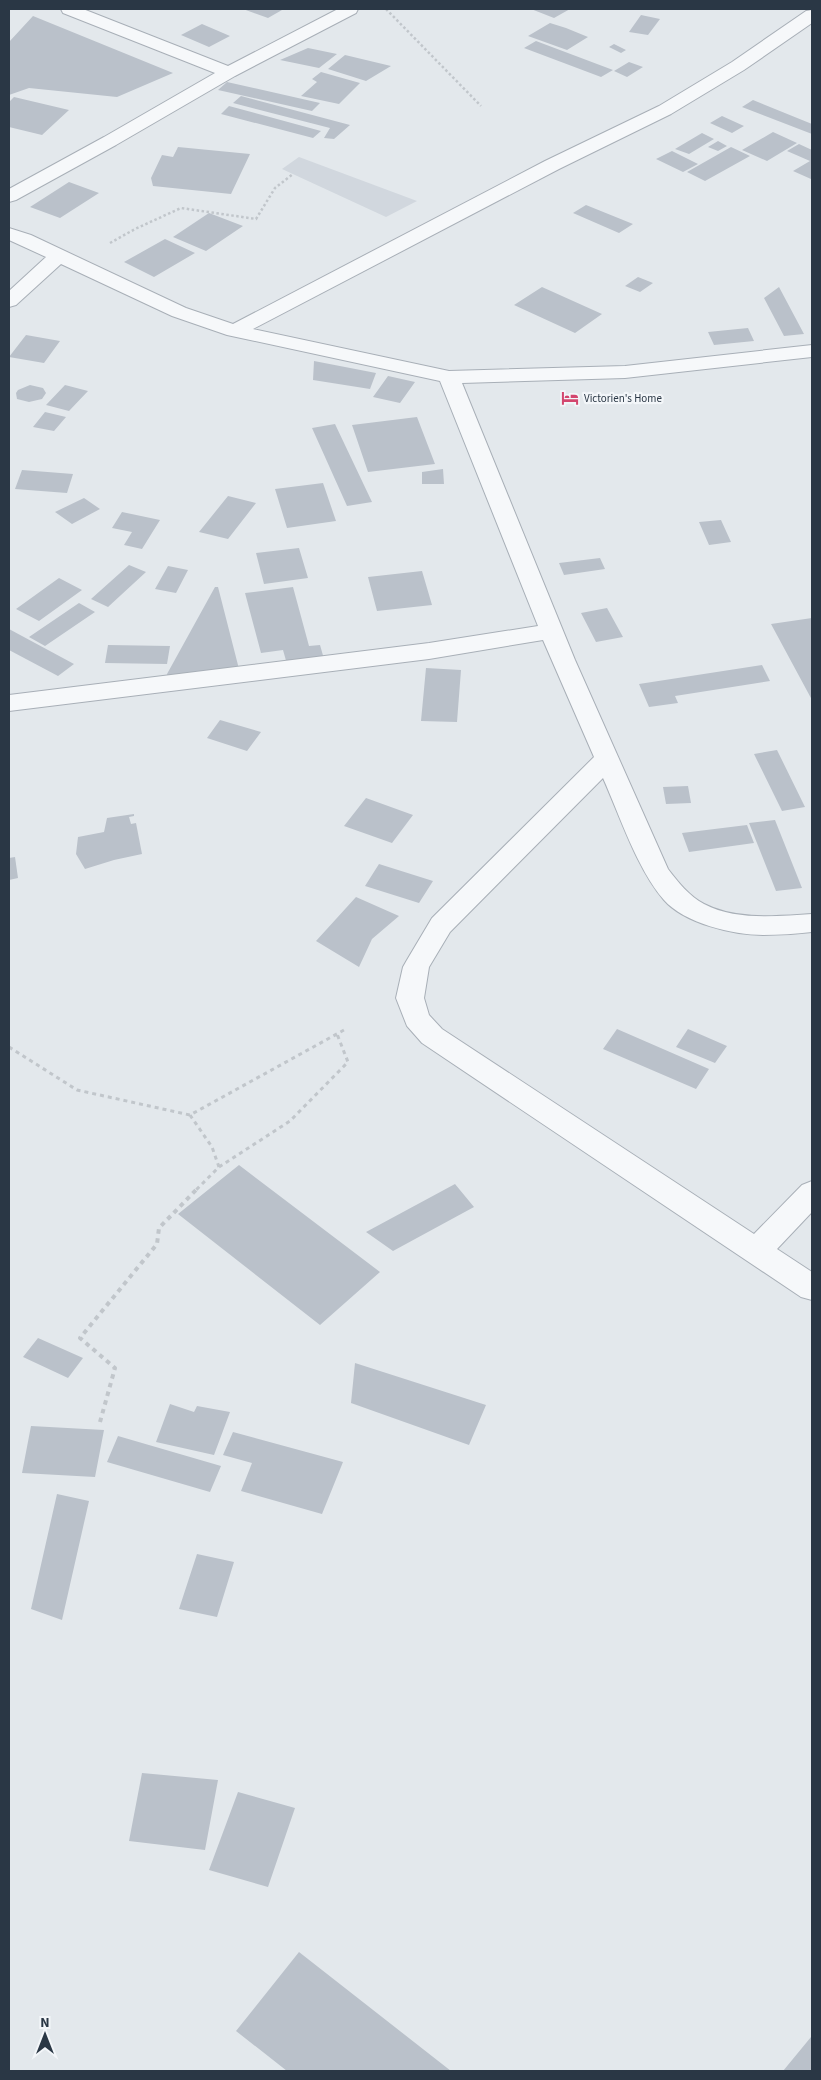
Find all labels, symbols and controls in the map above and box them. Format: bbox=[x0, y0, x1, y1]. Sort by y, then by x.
hotel icon: Victorien's Home bbox=[560, 388, 580, 408]
place label: Victorien's Home bbox=[584, 391, 662, 406]
north arrow bbox=[20, 2010, 70, 2060]
text: N bbox=[40, 2013, 50, 2033]

